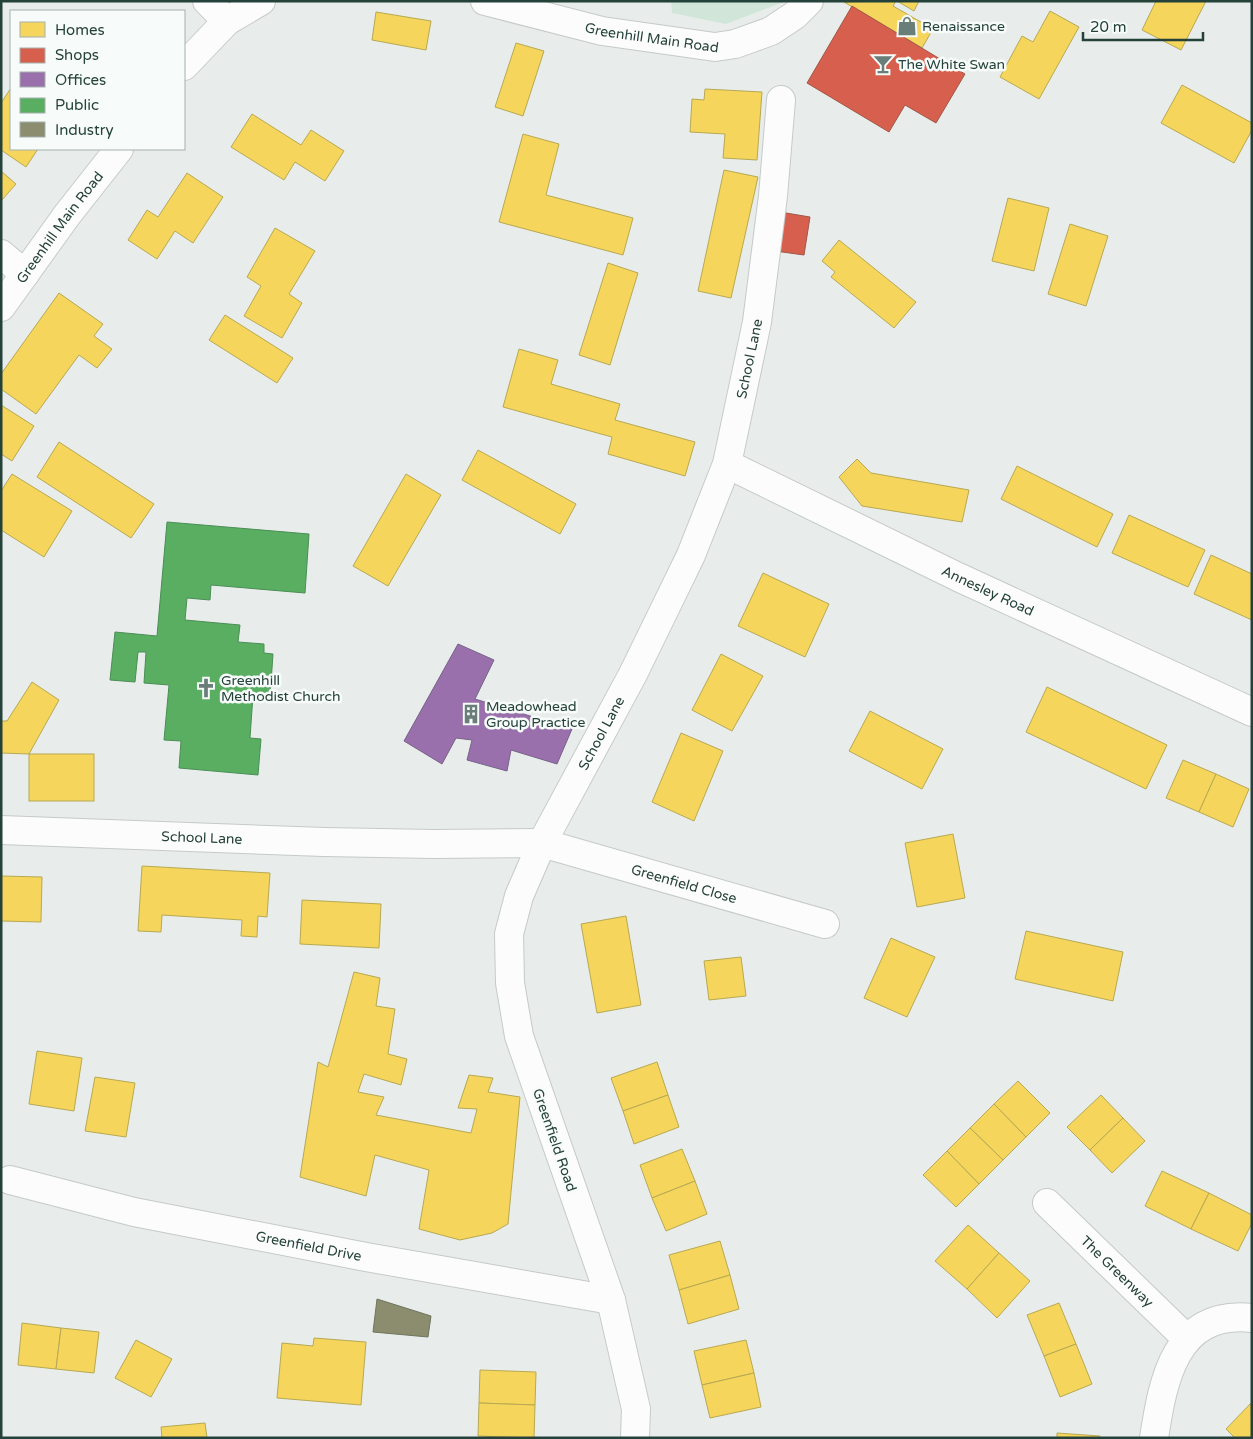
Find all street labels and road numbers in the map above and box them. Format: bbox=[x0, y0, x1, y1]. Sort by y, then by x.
street label: Greenhill Main Road bbox=[583, 19, 720, 56]
street label: Greenhill Main Road bbox=[13, 168, 107, 287]
street label: School Lane bbox=[733, 317, 766, 400]
street label: Annesley Road bbox=[939, 562, 1037, 620]
street label: School Lane bbox=[575, 694, 628, 773]
street label: School Lane bbox=[161, 828, 243, 848]
street label: Greenfield Close bbox=[629, 861, 739, 907]
street label: Greenfield Road bbox=[529, 1086, 580, 1194]
street label: Greenfield Drive bbox=[254, 1228, 363, 1265]
street label: The Greenway bbox=[1077, 1232, 1157, 1311]

